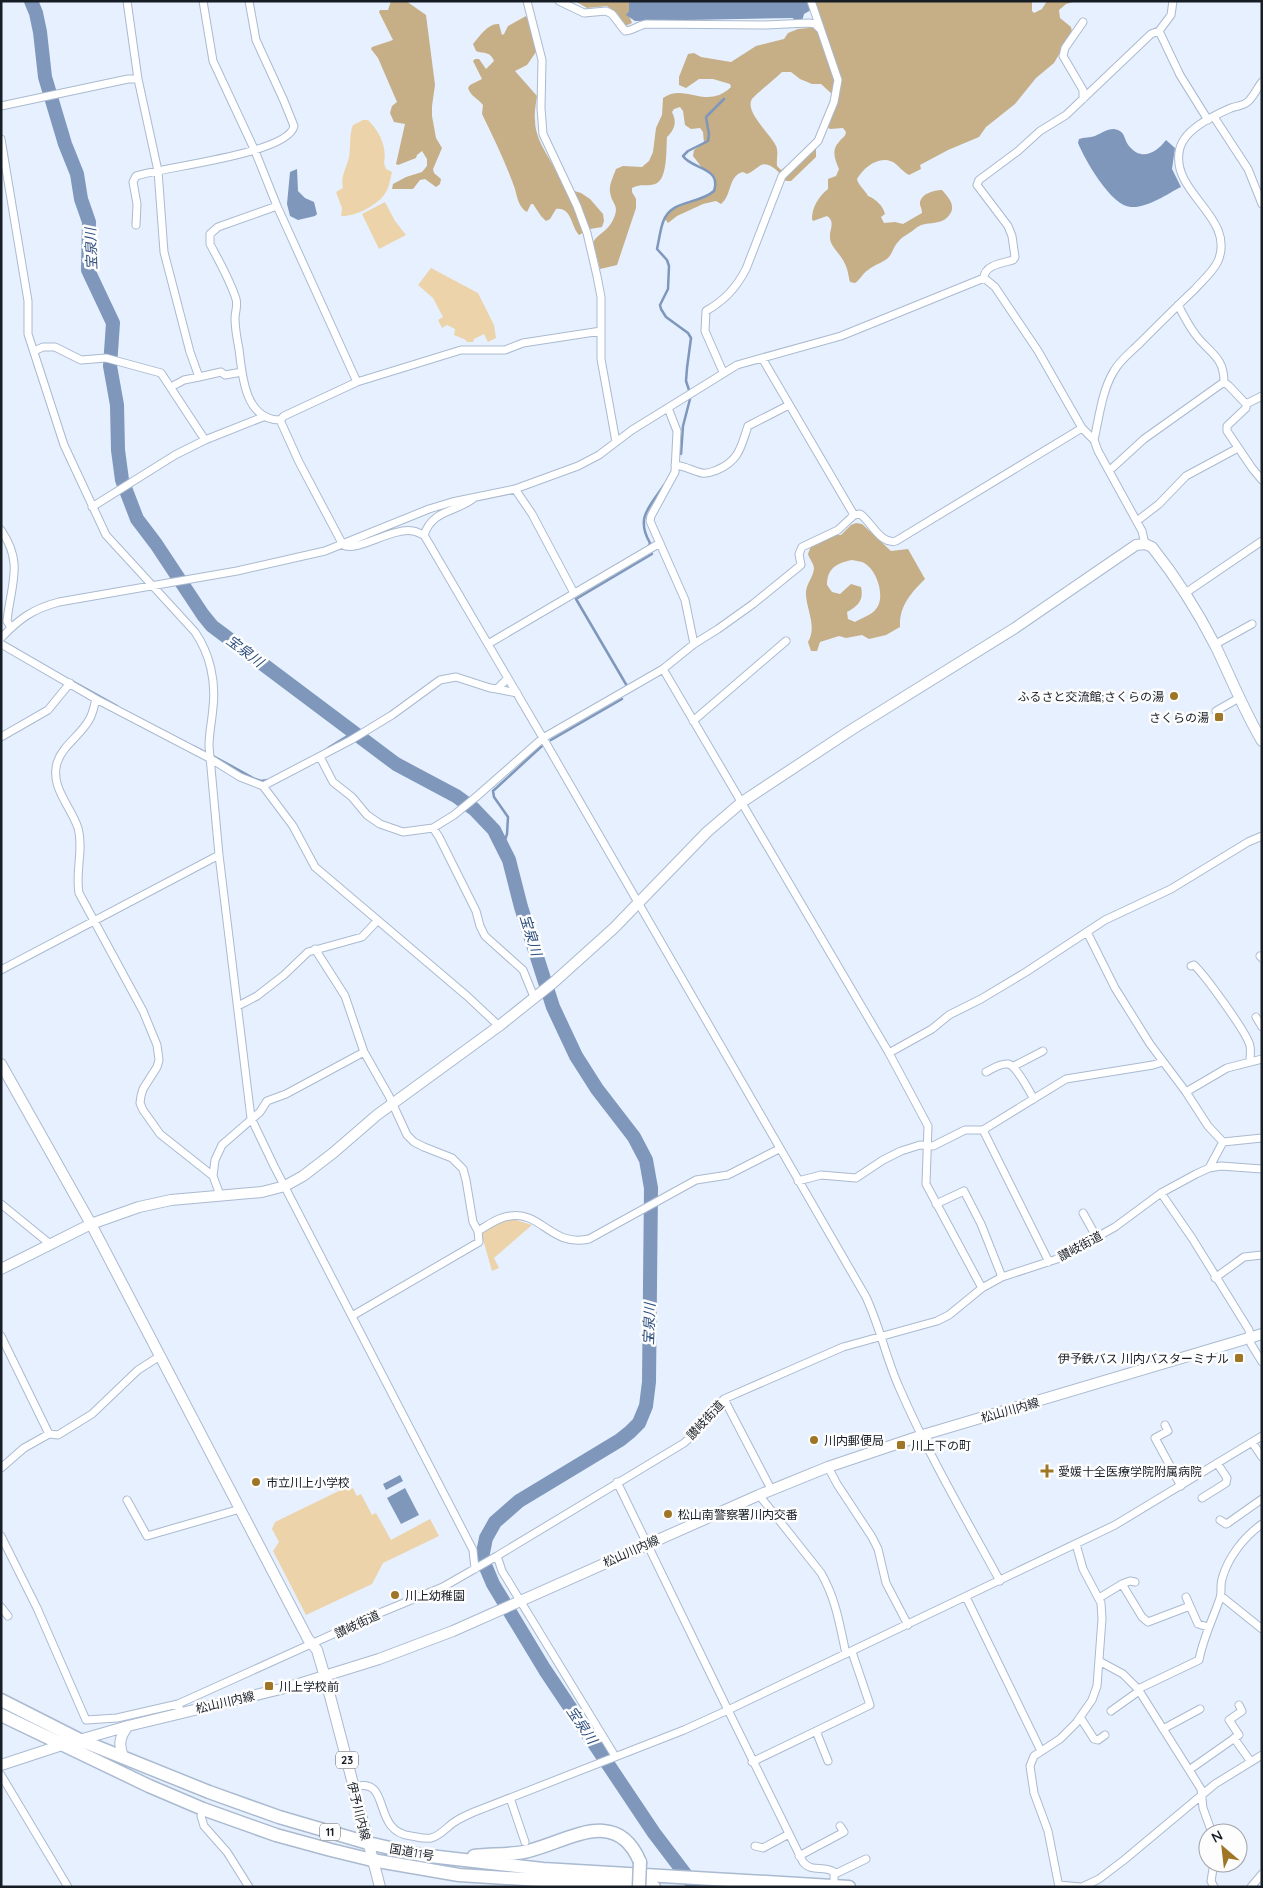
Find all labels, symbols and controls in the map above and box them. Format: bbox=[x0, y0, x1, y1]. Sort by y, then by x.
water label: 宝泉川 bbox=[81, 226, 101, 270]
water label: 宝泉川 bbox=[223, 631, 269, 672]
place label: ふるさと交流館;さくらの湯 bbox=[1018, 689, 1164, 704]
marker: ふるさと交流館;さくらの湯 bbox=[1168, 690, 1180, 702]
place label: さくらの湯 bbox=[1149, 710, 1209, 725]
marker: さくらの湯 bbox=[1213, 711, 1225, 723]
water label: 宝泉川 bbox=[516, 912, 546, 960]
street label: 讃岐街道 bbox=[1055, 1228, 1105, 1264]
water label: 宝泉川 bbox=[639, 1301, 659, 1345]
place label: 伊予鉄バス 川内バスターミナル bbox=[1058, 1351, 1229, 1366]
marker: 伊予鉄バス 川内バスターミナル bbox=[1233, 1352, 1245, 1364]
street label: 松山川内線 bbox=[979, 1395, 1041, 1425]
street label: 讃岐街道 bbox=[683, 1397, 727, 1443]
place label: 川内郵便局 bbox=[824, 1433, 884, 1448]
marker: 川内郵便局 bbox=[808, 1434, 820, 1446]
place label: 川上下の町 bbox=[911, 1438, 971, 1453]
marker: 川上下の町 bbox=[895, 1439, 907, 1451]
marker: 愛媛十全医療学院附属病院 bbox=[1040, 1464, 1054, 1478]
place label: 愛媛十全医療学院附属病院 bbox=[1058, 1464, 1202, 1479]
place label: 市立川上小学校 bbox=[266, 1475, 350, 1490]
marker: 市立川上小学校 bbox=[250, 1476, 262, 1488]
place label: 松山南警察署川内交番 bbox=[678, 1507, 798, 1522]
marker: 松山南警察署川内交番 bbox=[662, 1508, 674, 1520]
street label: 松山川内線 bbox=[601, 1532, 661, 1570]
place label: 川上幼稚園 bbox=[405, 1588, 465, 1603]
marker: 川上幼稚園 bbox=[389, 1589, 401, 1601]
street label: 讃岐街道 bbox=[332, 1607, 382, 1641]
place label: 川上学校前 bbox=[279, 1679, 339, 1694]
marker: 川上学校前 bbox=[263, 1680, 275, 1692]
street label: 松山川内線 bbox=[194, 1688, 256, 1716]
water label: 宝泉川 bbox=[563, 1703, 602, 1749]
road number: 23 bbox=[336, 1752, 358, 1768]
street label: 伊予川内線 bbox=[344, 1780, 374, 1842]
north arrow bbox=[1198, 1823, 1248, 1873]
road number: 11 bbox=[320, 1824, 340, 1840]
text: N bbox=[1208, 1826, 1226, 1847]
street label: 国道11号 bbox=[389, 1841, 435, 1863]

